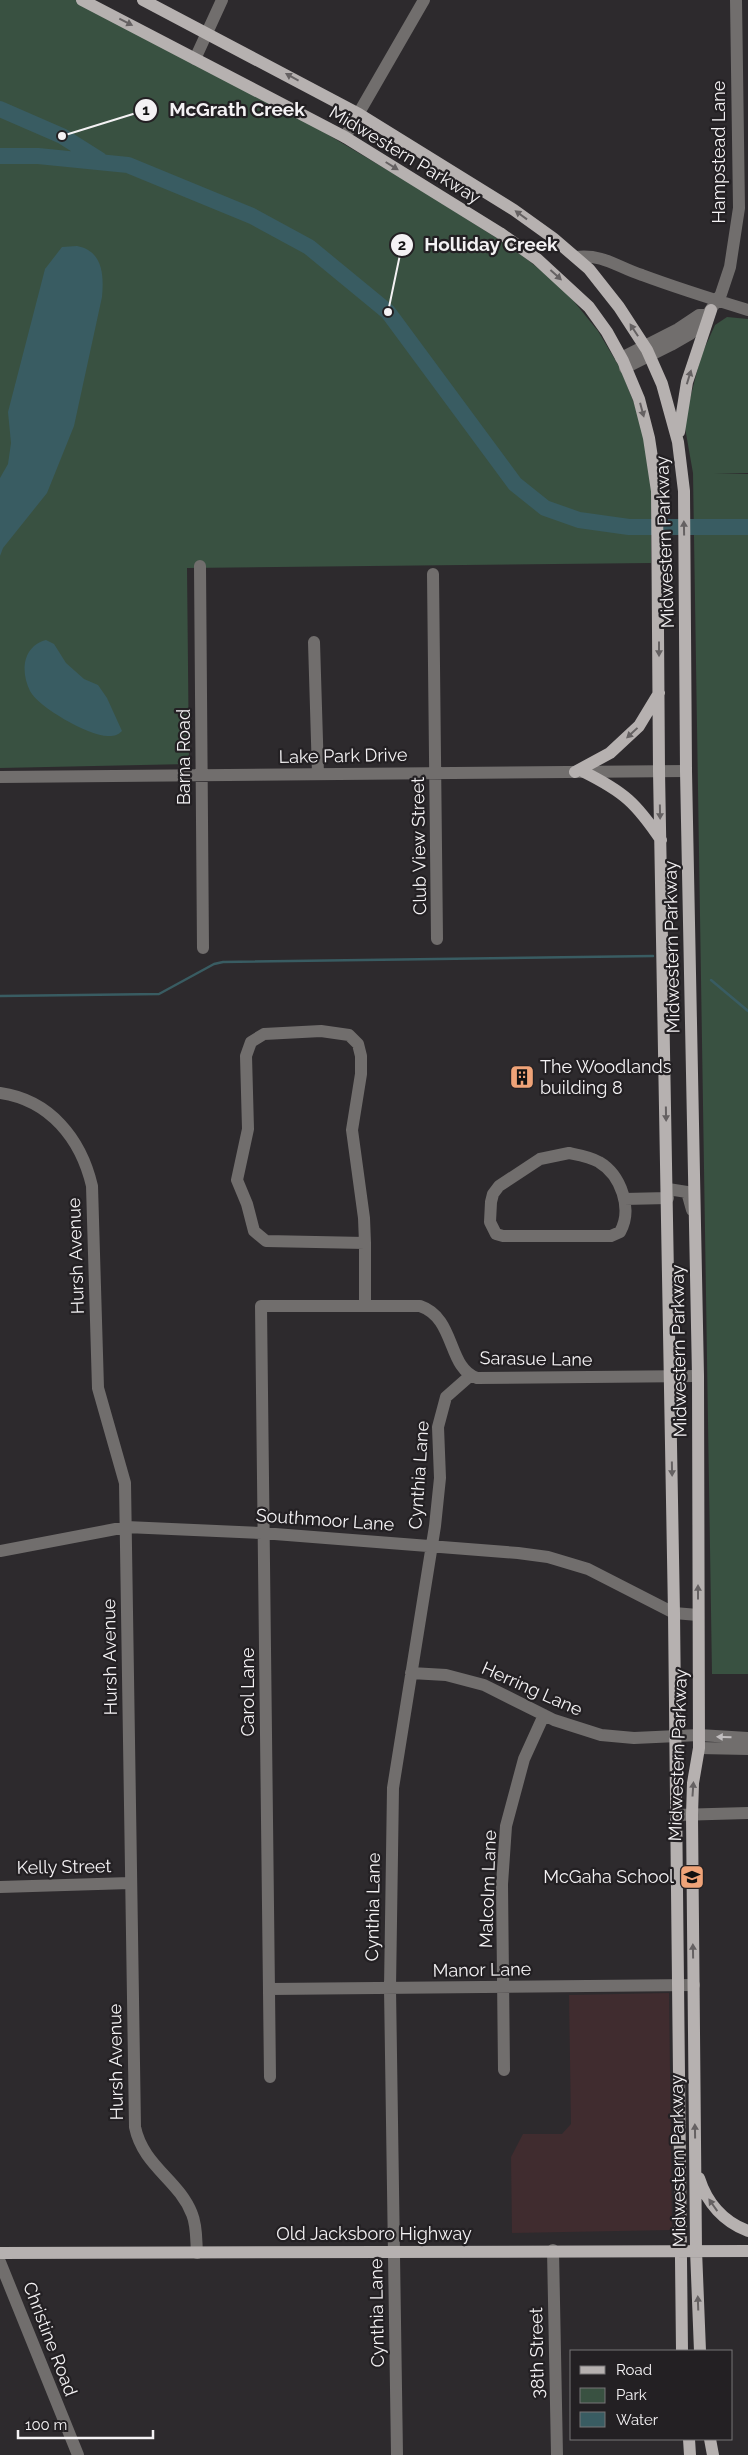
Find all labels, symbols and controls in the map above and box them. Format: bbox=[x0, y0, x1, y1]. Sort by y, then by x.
one-way arrow bbox=[118, 18, 133, 26]
one-way arrow bbox=[285, 73, 299, 81]
street label: Hampstead Lane bbox=[708, 80, 729, 223]
callout: McGrath Creek bbox=[134, 93, 314, 127]
text: McGrath Creek bbox=[169, 98, 305, 120]
text: 1 bbox=[142, 101, 150, 119]
street label: Midwestern Parkway bbox=[326, 101, 485, 208]
one-way arrow bbox=[385, 162, 398, 171]
one-way arrow bbox=[514, 210, 528, 220]
callout: Holliday Creek bbox=[389, 228, 568, 262]
text: Holliday Creek bbox=[424, 233, 558, 255]
text: 2 bbox=[398, 236, 406, 254]
one-way arrow bbox=[550, 269, 562, 280]
one-way arrow bbox=[630, 323, 639, 336]
one-way arrow bbox=[686, 369, 694, 384]
one-way arrow bbox=[638, 403, 646, 418]
street label: Midwestern Parkway bbox=[651, 455, 678, 629]
one-way arrow bbox=[680, 520, 688, 536]
one-way arrow bbox=[655, 641, 663, 657]
street label: Barna Road bbox=[173, 709, 194, 805]
one-way arrow bbox=[626, 727, 638, 739]
street label: Lake Park Drive bbox=[278, 744, 408, 767]
street label: Club View Street bbox=[407, 777, 430, 915]
one-way arrow bbox=[656, 804, 664, 820]
street label: Midwestern Parkway bbox=[659, 860, 684, 1034]
place label: The Woodlands building 8 bbox=[540, 1056, 672, 1098]
building icon: The Woodlands building 8 bbox=[509, 1064, 535, 1090]
one-way arrow bbox=[662, 1106, 670, 1122]
street label: Hursh Avenue bbox=[63, 1197, 88, 1315]
street label: Midwestern Parkway bbox=[666, 1264, 691, 1438]
street label: Sarasue Lane bbox=[479, 1347, 593, 1370]
street label: Cynthia Lane bbox=[404, 1420, 433, 1530]
one-way arrow bbox=[668, 1461, 676, 1477]
street label: Southmoor Lane bbox=[255, 1504, 395, 1535]
one-way arrow bbox=[694, 1584, 702, 1600]
street label: Hursh Avenue bbox=[98, 1598, 121, 1716]
street label: Carol Lane bbox=[237, 1647, 258, 1737]
street label: Herring Lane bbox=[479, 1657, 586, 1720]
street label: Midwestern Parkway bbox=[664, 1668, 691, 1842]
one-way arrow bbox=[715, 1732, 731, 1740]
one-way arrow bbox=[690, 1781, 698, 1797]
street label: Malcolm Lane bbox=[475, 1829, 500, 1948]
street label: Cynthia Lane bbox=[361, 1852, 384, 1962]
street label: Kelly Street bbox=[16, 1855, 112, 1878]
school or university icon: McGaha School bbox=[679, 1864, 705, 1890]
place label: McGaha School bbox=[543, 1866, 674, 1887]
one-way arrow bbox=[689, 1943, 697, 1959]
street label: Manor Lane bbox=[433, 1958, 532, 1981]
street label: Hursh Avenue bbox=[104, 2003, 127, 2121]
street label: Midwestern Parkway bbox=[665, 2074, 690, 2248]
one-way arrow bbox=[691, 2123, 699, 2139]
one-way arrow bbox=[708, 2198, 718, 2212]
street label: Old Jacksboro Highway bbox=[276, 2223, 472, 2244]
street label: Cynthia Lane bbox=[365, 2258, 388, 2368]
street label: Christine Road bbox=[19, 2279, 82, 2399]
one-way arrow bbox=[694, 2294, 702, 2310]
street label: 38th Street bbox=[525, 2307, 548, 2399]
legend bbox=[570, 2350, 733, 2440]
text: Road bbox=[616, 2361, 652, 2379]
text: Park bbox=[616, 2386, 647, 2404]
scale bar bbox=[18, 2408, 152, 2440]
text: Water bbox=[616, 2411, 659, 2429]
text: 100 m bbox=[25, 2416, 67, 2434]

